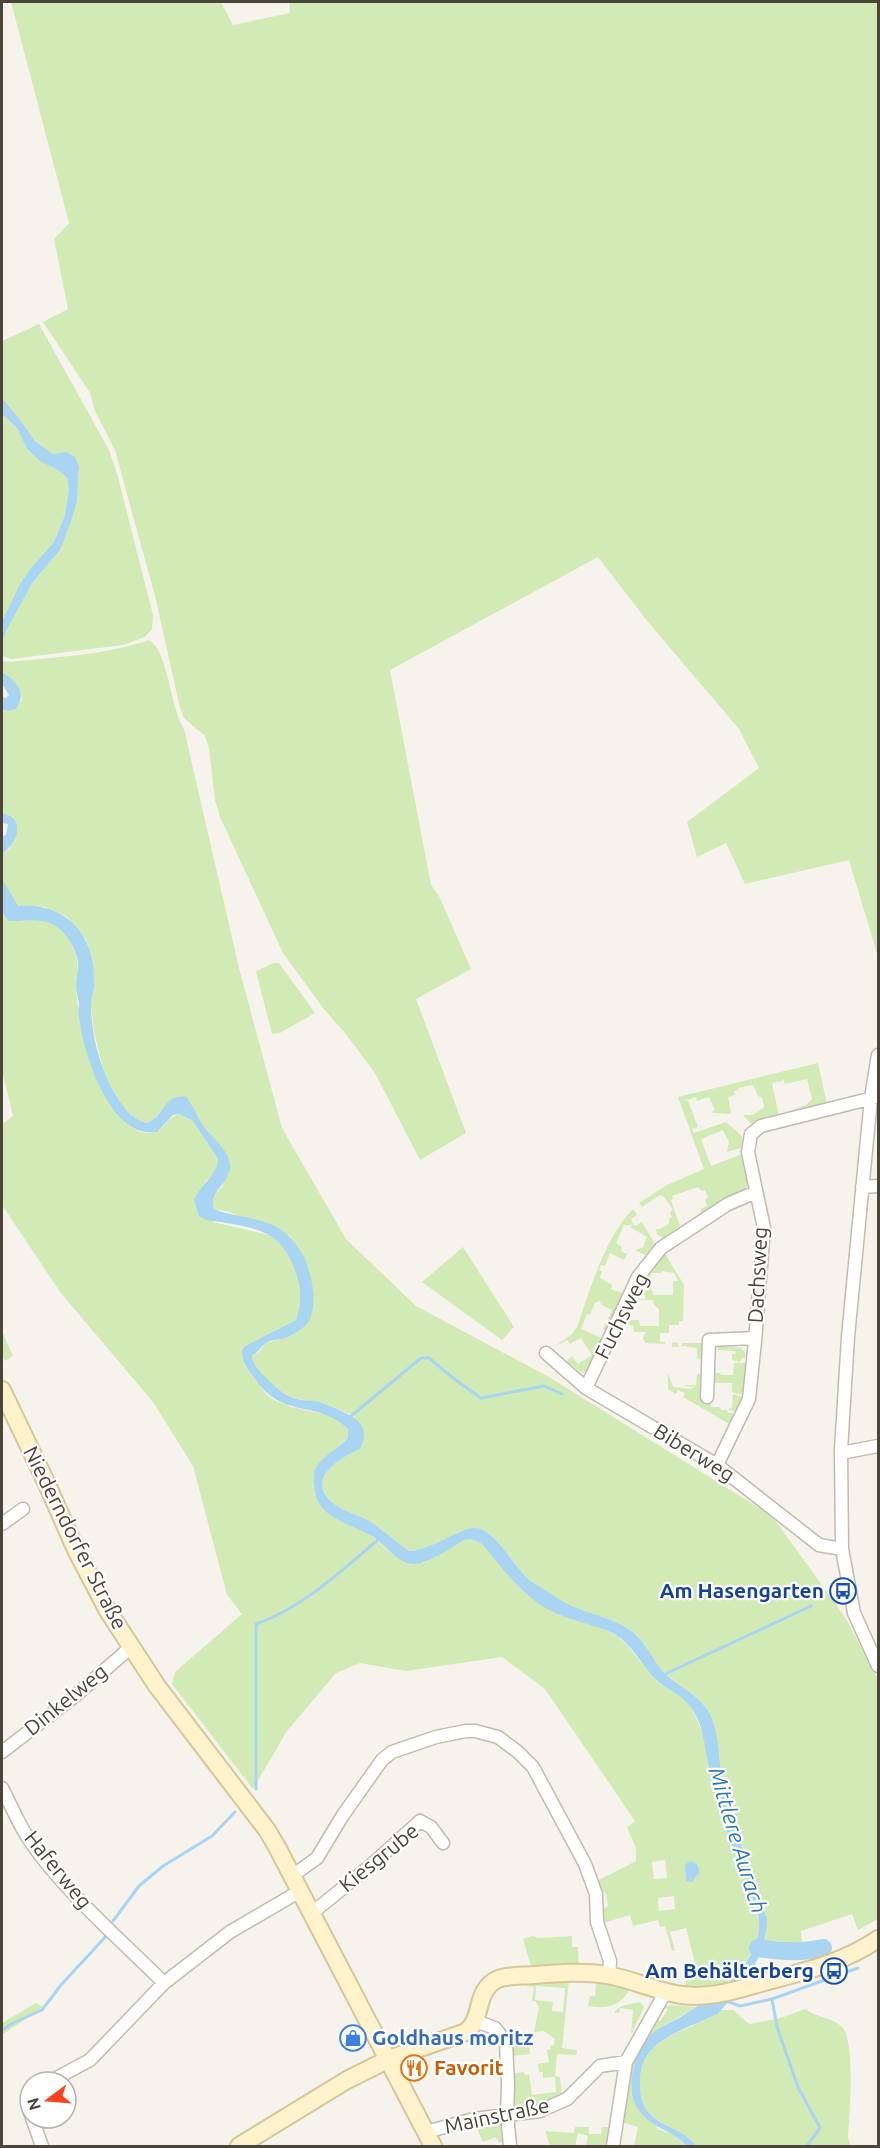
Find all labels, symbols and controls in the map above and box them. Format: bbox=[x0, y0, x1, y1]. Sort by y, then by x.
street label: Dachsweg bbox=[742, 1226, 772, 1324]
street label: Fuchsweg bbox=[589, 1268, 653, 1363]
street label: Biberweg bbox=[650, 1418, 739, 1486]
street label: Niederndorfer Straße bbox=[19, 1442, 133, 1633]
bus stop icon: Am Hasengarten bbox=[828, 1576, 858, 1606]
place label: Am Hasengarten bbox=[660, 1578, 824, 1602]
street label: Dinkelweg bbox=[19, 1659, 111, 1740]
water label: Mittlere Aurach bbox=[704, 1764, 773, 1916]
street label: Kiesgrube bbox=[334, 1818, 423, 1896]
street label: Haferweg bbox=[20, 1826, 97, 1913]
bus stop icon: Am Behälterberg bbox=[819, 1956, 849, 1986]
place label: Am Behälterberg bbox=[645, 1958, 814, 1982]
shop icon: Goldhaus moritz bbox=[338, 2023, 368, 2053]
place label: Goldhaus moritz bbox=[372, 2025, 534, 2049]
restaurant icon: Favorit bbox=[399, 2053, 429, 2083]
place label: Favorit bbox=[434, 2055, 504, 2079]
north arrow bbox=[18, 2070, 78, 2130]
street label: Mainstraße bbox=[442, 2092, 551, 2138]
text: N bbox=[23, 2096, 44, 2112]

